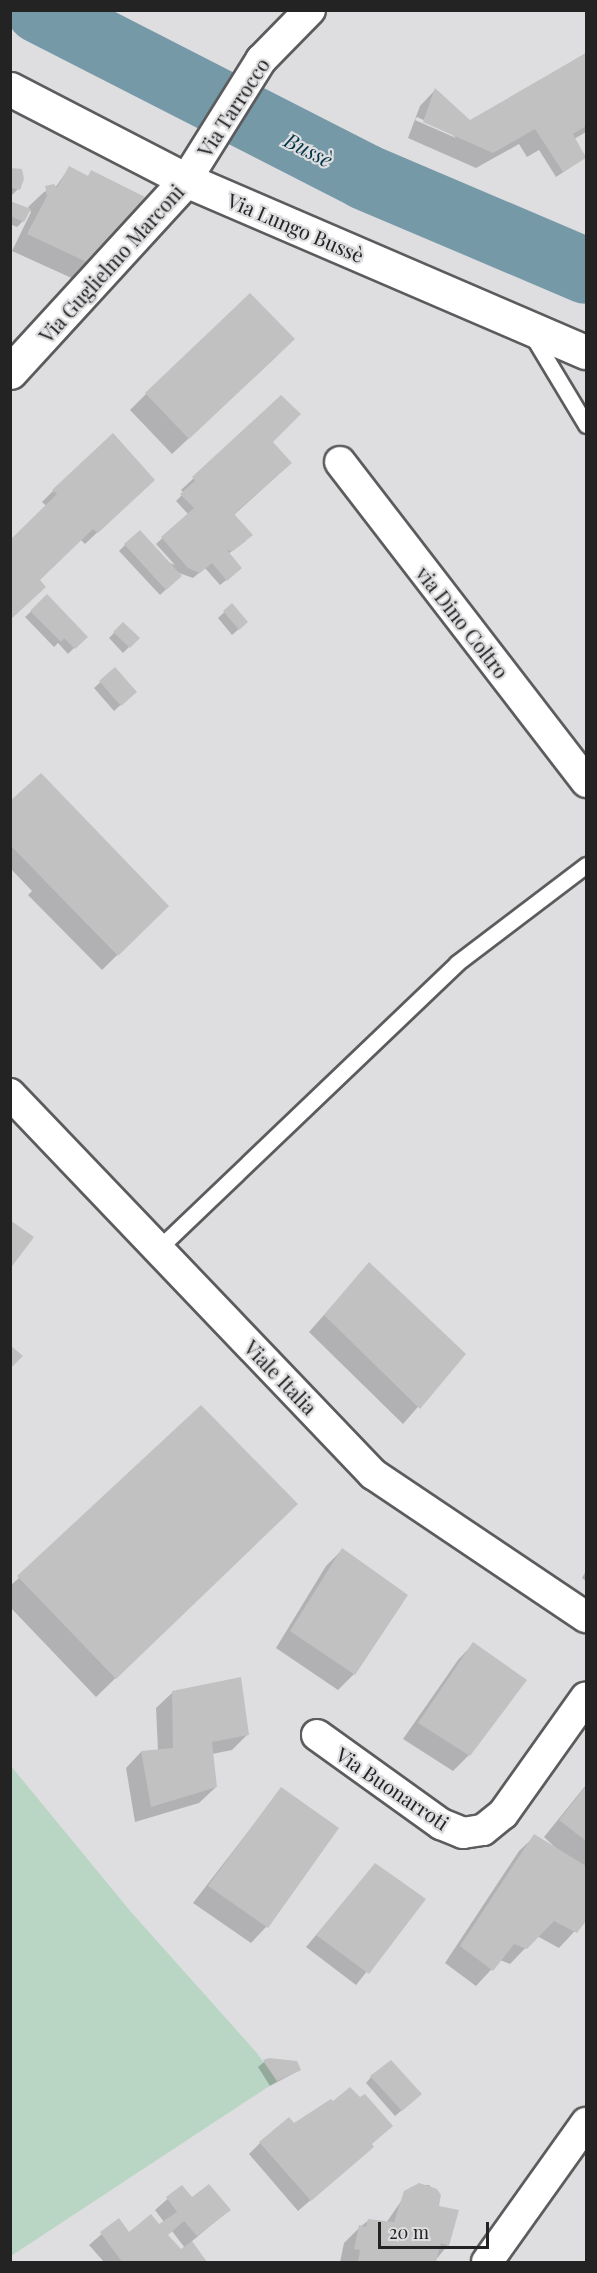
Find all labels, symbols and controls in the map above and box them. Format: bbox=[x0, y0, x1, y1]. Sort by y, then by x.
street label: Via Tarrocco bbox=[192, 53, 274, 161]
water label: Bussè bbox=[281, 126, 337, 172]
street label: Via Guglielmo Marconi bbox=[34, 179, 188, 347]
street label: Via Lungo Bussè bbox=[224, 187, 368, 267]
street label: via Dino Coltro bbox=[412, 561, 514, 683]
street label: Viale Italia bbox=[240, 1335, 322, 1419]
street label: Via Buonarroti bbox=[332, 1741, 454, 1835]
scale bar bbox=[381, 2210, 492, 2248]
text: 20 m bbox=[389, 2220, 429, 2244]

